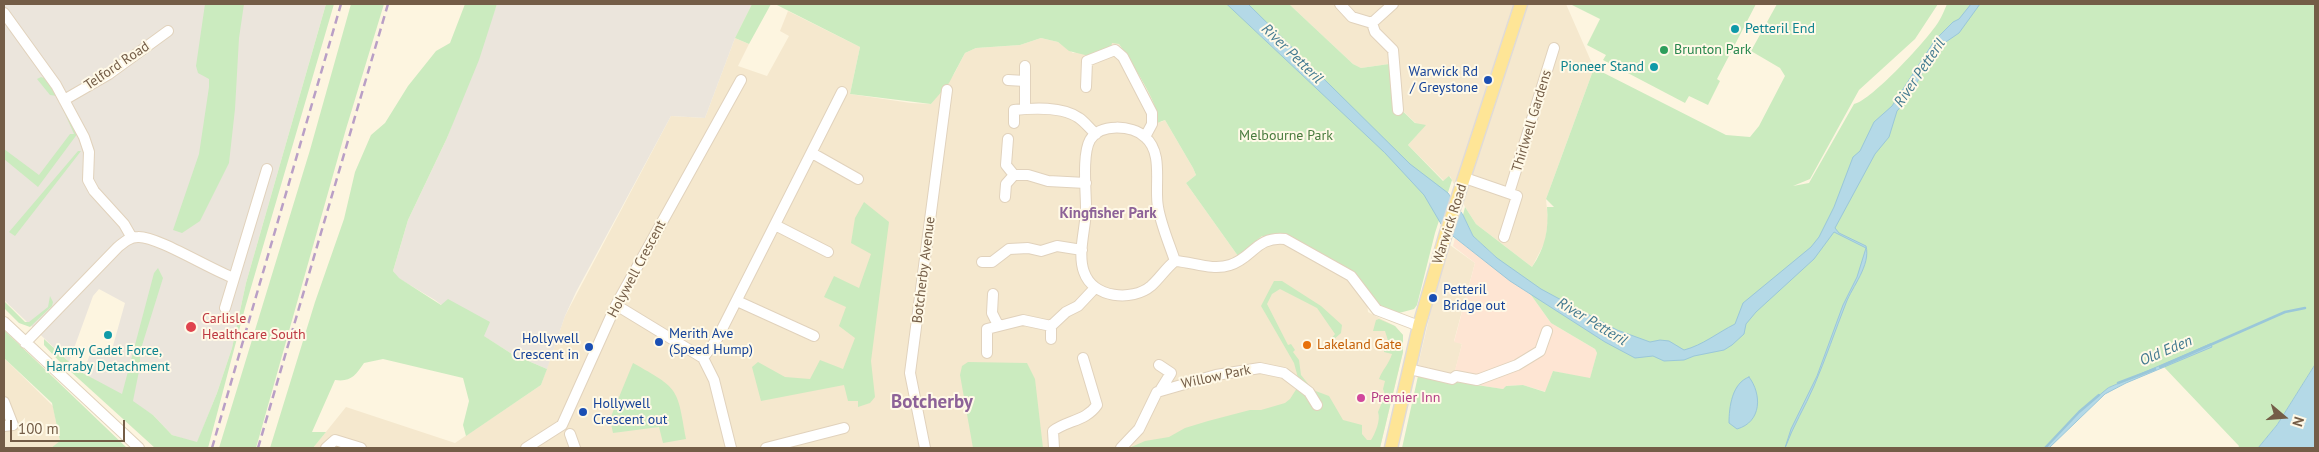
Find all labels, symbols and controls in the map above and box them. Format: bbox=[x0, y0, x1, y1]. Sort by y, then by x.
water label: River Petteril bbox=[1257, 20, 1327, 88]
place label: Petteril End bbox=[1745, 21, 1815, 37]
marker: Petteril End bbox=[1729, 23, 1741, 35]
water label: River Petteril bbox=[1891, 35, 1949, 111]
street label: Telford Road bbox=[81, 38, 153, 94]
place label: Brunton Park bbox=[1674, 42, 1751, 58]
marker: Brunton Park bbox=[1658, 44, 1670, 56]
place label: Pioneer Stand bbox=[1560, 59, 1644, 75]
marker: Pioneer Stand bbox=[1648, 61, 1660, 73]
place label: Warwick Rd / Greystone bbox=[1409, 64, 1478, 96]
street label: Thirlwell Gardens bbox=[1509, 68, 1555, 174]
marker: Warwick Rd / Greystone bbox=[1482, 74, 1494, 86]
park label: Melbourne Park bbox=[1239, 128, 1333, 144]
street label: Warwick Road bbox=[1429, 182, 1471, 266]
district label: Kingfisher Park bbox=[1059, 205, 1157, 223]
street label: Botcherby Avenue bbox=[909, 216, 939, 324]
street label: Holywell Crescent bbox=[604, 217, 670, 321]
place label: Petteril Bridge out bbox=[1443, 282, 1505, 314]
marker: Petteril Bridge out bbox=[1427, 292, 1439, 304]
water label: River Petteril bbox=[1554, 294, 1630, 350]
place label: Carlisle Healthcare South bbox=[202, 311, 306, 344]
marker: Carlisle Healthcare South bbox=[184, 320, 198, 334]
place label: Merith Ave (Speed Hump) bbox=[669, 326, 753, 358]
marker: Army Cadet Force, Harraby Detachment bbox=[102, 329, 114, 341]
place label: Hollywell Crescent in bbox=[513, 331, 579, 364]
water label: Old Eden bbox=[2137, 332, 2195, 370]
marker: Merith Ave (Speed Hump) bbox=[653, 336, 665, 348]
place label: Lakeland Gate bbox=[1317, 337, 1402, 353]
marker: Lakeland Gate bbox=[1301, 339, 1313, 351]
marker: Hollywell Crescent in bbox=[583, 341, 595, 353]
place label: Army Cadet Force, Harraby Detachment bbox=[46, 343, 170, 376]
street label: Willow Park bbox=[1180, 361, 1252, 393]
place label: Premier Inn bbox=[1371, 390, 1440, 406]
district label: Botcherby bbox=[891, 392, 973, 414]
marker: Premier Inn bbox=[1355, 392, 1367, 404]
north arrow bbox=[2259, 392, 2309, 442]
place label: Hollywell Crescent out bbox=[593, 396, 668, 428]
marker: Hollywell Crescent out bbox=[577, 406, 589, 418]
scale bar bbox=[12, 410, 128, 442]
text: N bbox=[2288, 414, 2308, 429]
text: 100 m bbox=[18, 419, 59, 438]

